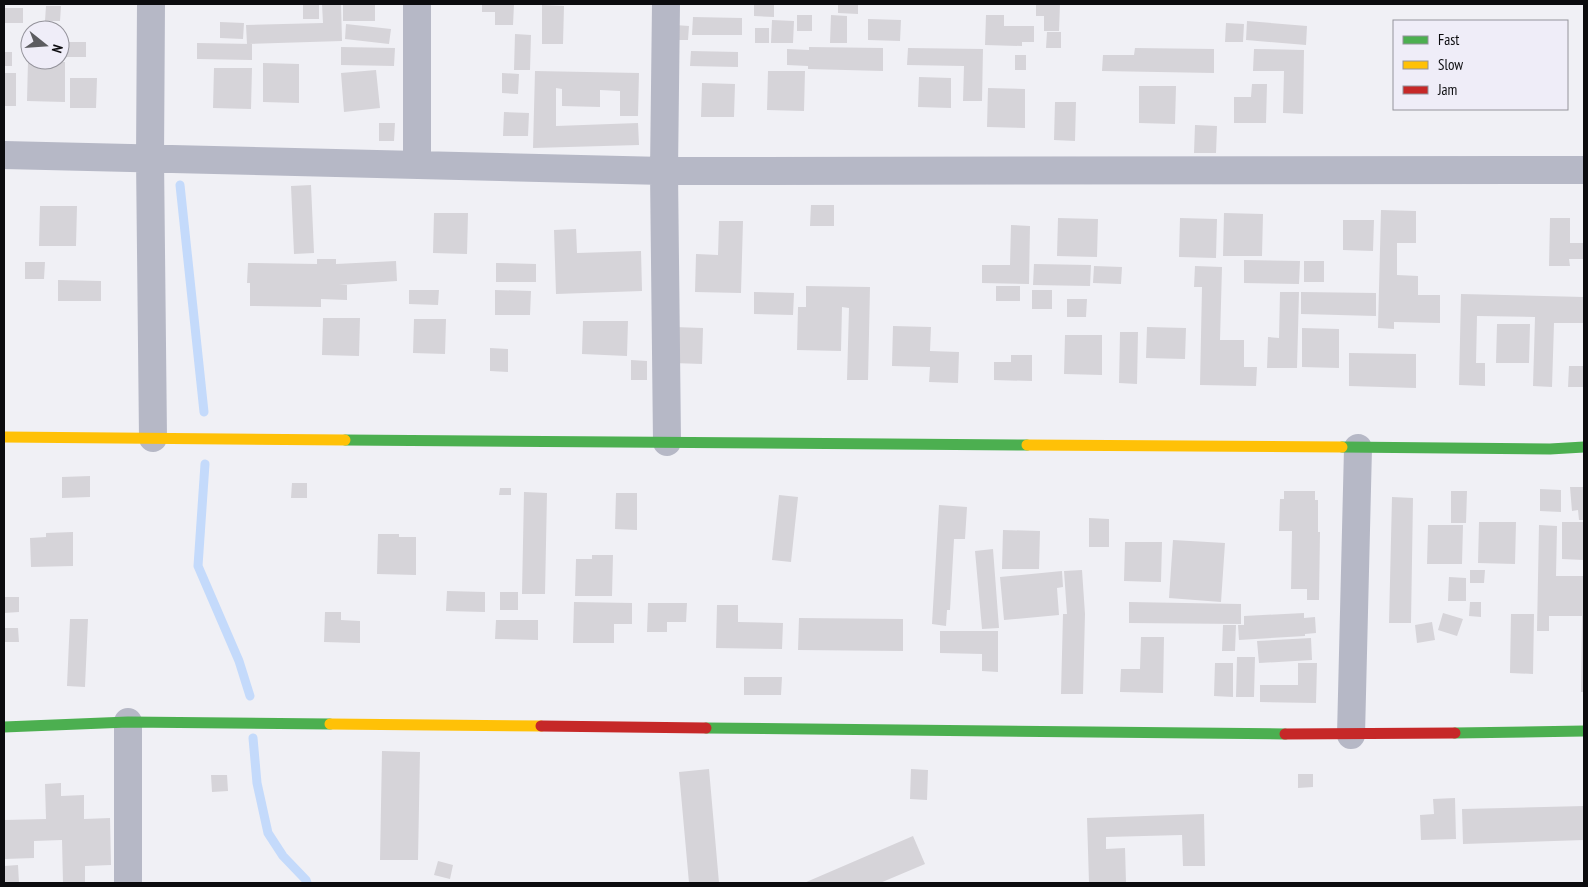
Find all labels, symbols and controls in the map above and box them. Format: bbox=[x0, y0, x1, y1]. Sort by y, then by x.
north arrow bbox=[20, 20, 70, 70]
legend bbox=[1393, 20, 1568, 110]
text: Fast bbox=[1438, 30, 1459, 49]
text: N bbox=[48, 43, 67, 55]
text: Slow bbox=[1438, 55, 1463, 74]
text: Jam bbox=[1437, 80, 1457, 99]

